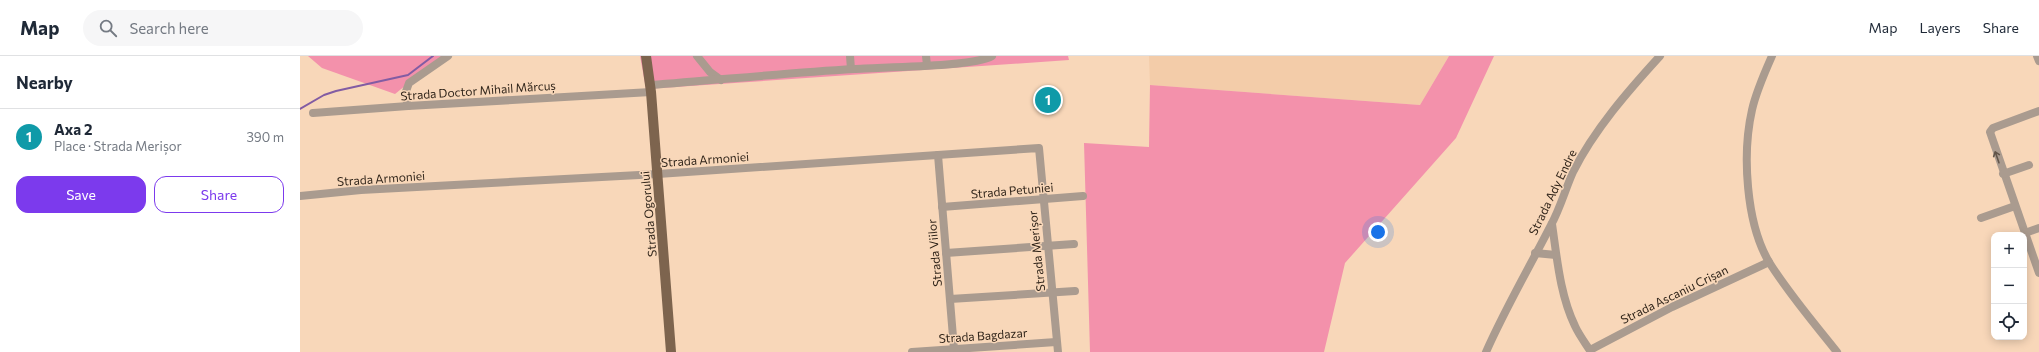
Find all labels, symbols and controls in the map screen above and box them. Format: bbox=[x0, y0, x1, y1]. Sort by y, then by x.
search box bbox=[83, 10, 363, 46]
text: Map bbox=[20, 16, 59, 39]
icon: search bbox=[97, 17, 119, 39]
text: Search here bbox=[129, 19, 209, 37]
text: Map bbox=[1869, 19, 1897, 36]
text: Layers bbox=[1919, 19, 1961, 36]
text: Share bbox=[1983, 19, 2019, 36]
text: Nearby bbox=[16, 72, 73, 93]
street label: Strada Doctor Mihail Mărcuș bbox=[400, 78, 556, 103]
pin: 1 bbox=[1035, 85, 1061, 115]
text: Axa 2 bbox=[54, 120, 93, 138]
text: 1 bbox=[26, 129, 32, 145]
text: 390 m bbox=[246, 129, 284, 145]
text: Place · Strada Merișor bbox=[54, 138, 182, 154]
street label: Strada Ady Endre bbox=[1525, 147, 1579, 237]
street label: Strada Armoniei bbox=[660, 149, 750, 169]
one-way arrow bbox=[1993, 151, 2000, 164]
street label: Strada Armoniei bbox=[336, 168, 426, 188]
street label: Strada Ogorului bbox=[637, 171, 659, 257]
button: Save bbox=[16, 176, 146, 213]
button: Share bbox=[154, 176, 284, 213]
street label: Strada Petuniei bbox=[970, 179, 1054, 201]
street label: Strada Merișor bbox=[1025, 209, 1048, 292]
street label: Strada Viilor bbox=[924, 218, 944, 287]
your location bbox=[1368, 222, 1388, 242]
map controls bbox=[1991, 232, 2027, 340]
button: + bbox=[1991, 232, 2027, 268]
street label: Strada Ascaniu Crișan bbox=[1618, 262, 1731, 327]
button: − bbox=[1991, 268, 2027, 304]
button: locate bbox=[1991, 304, 2027, 340]
street label: Strada Bagdazar bbox=[938, 325, 1028, 345]

